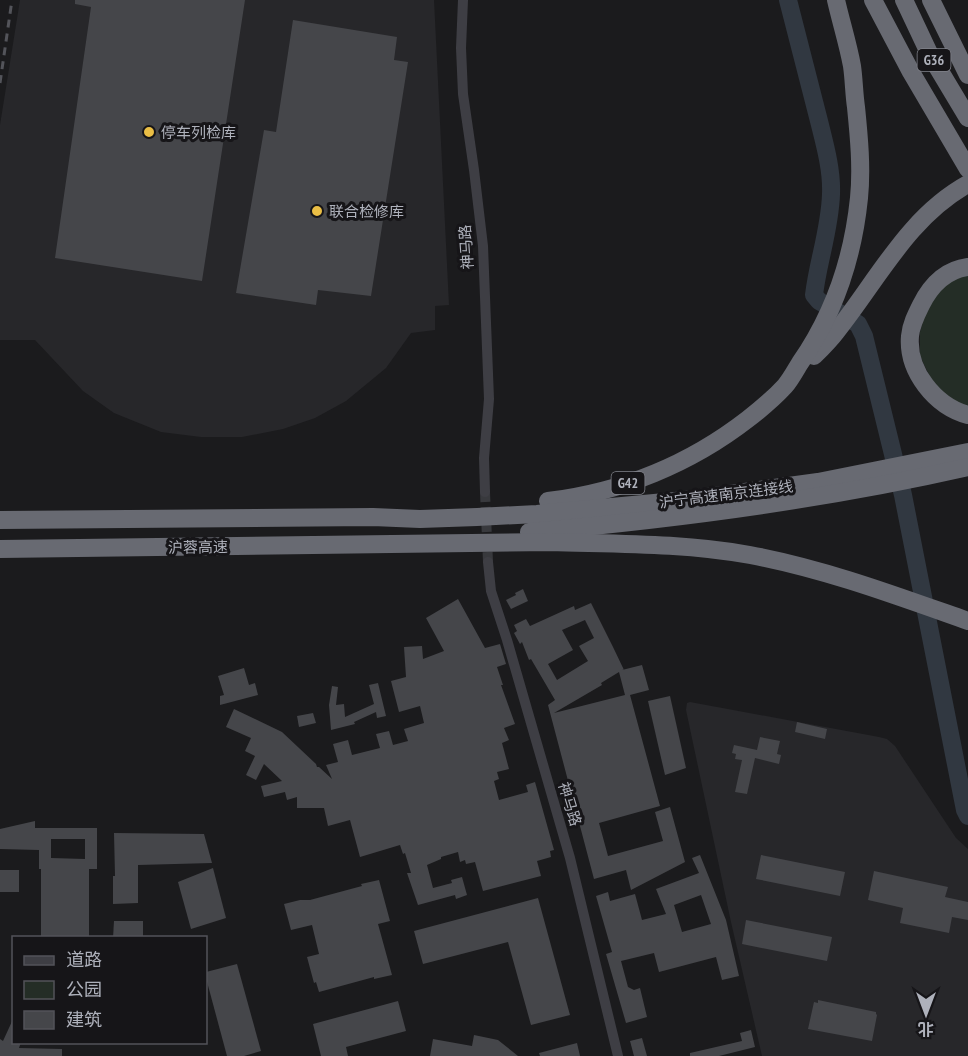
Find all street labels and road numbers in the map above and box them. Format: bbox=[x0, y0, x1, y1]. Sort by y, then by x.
road number: G36 bbox=[918, 49, 950, 71]
street label: 神马路 bbox=[455, 224, 477, 270]
road number: G42 bbox=[612, 472, 644, 494]
street label: 沪宁高速南京连接线 bbox=[658, 476, 794, 512]
street label: 沪蓉高速 bbox=[168, 537, 228, 557]
street label: 神马路 bbox=[554, 780, 586, 828]

